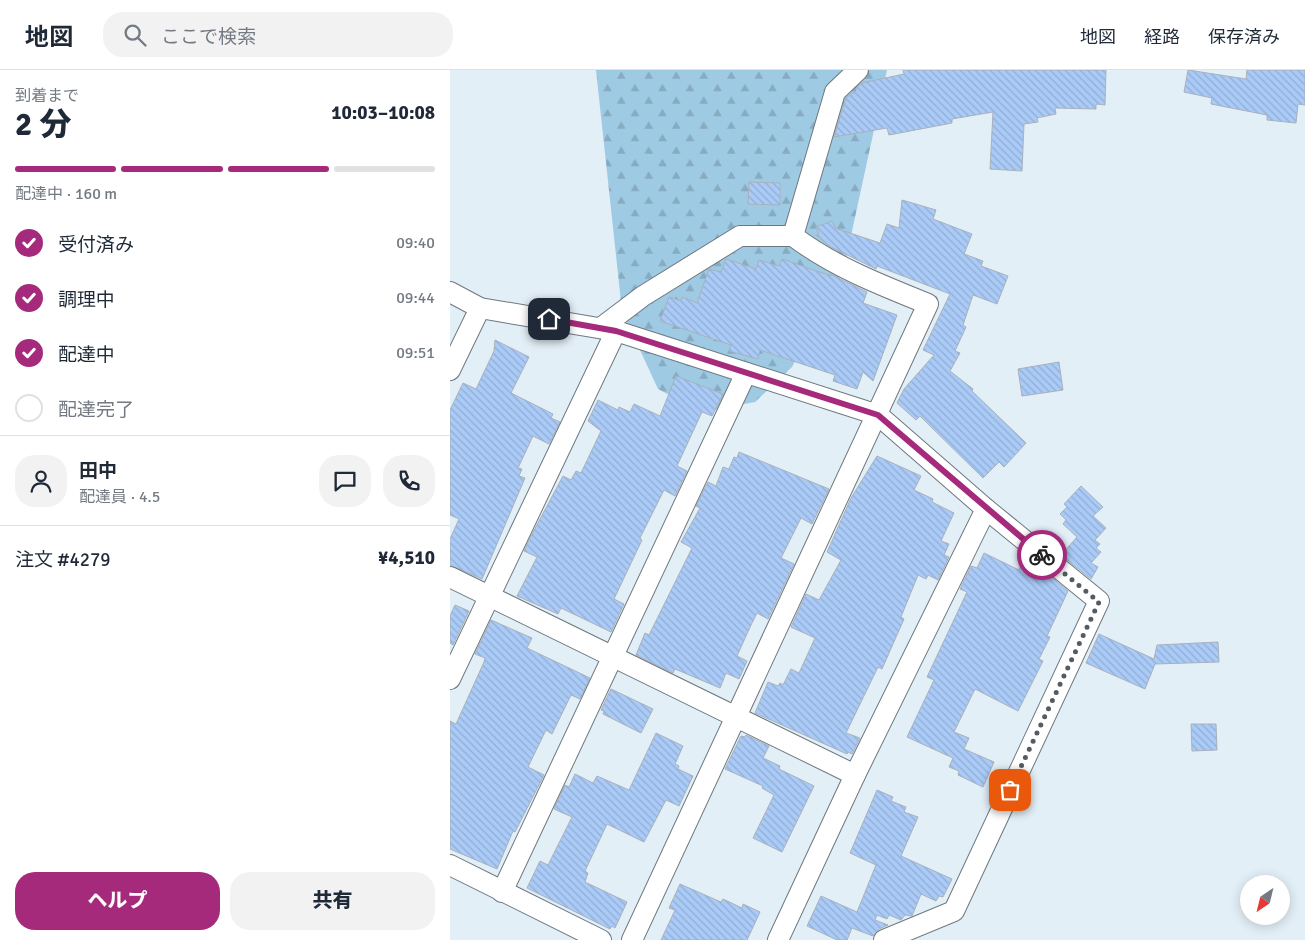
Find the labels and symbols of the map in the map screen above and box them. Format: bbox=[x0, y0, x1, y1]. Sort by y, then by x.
pin bbox=[528, 298, 570, 340]
courier bbox=[1017, 530, 1067, 580]
pin bbox=[989, 769, 1031, 811]
north arrow bbox=[1240, 875, 1290, 925]

